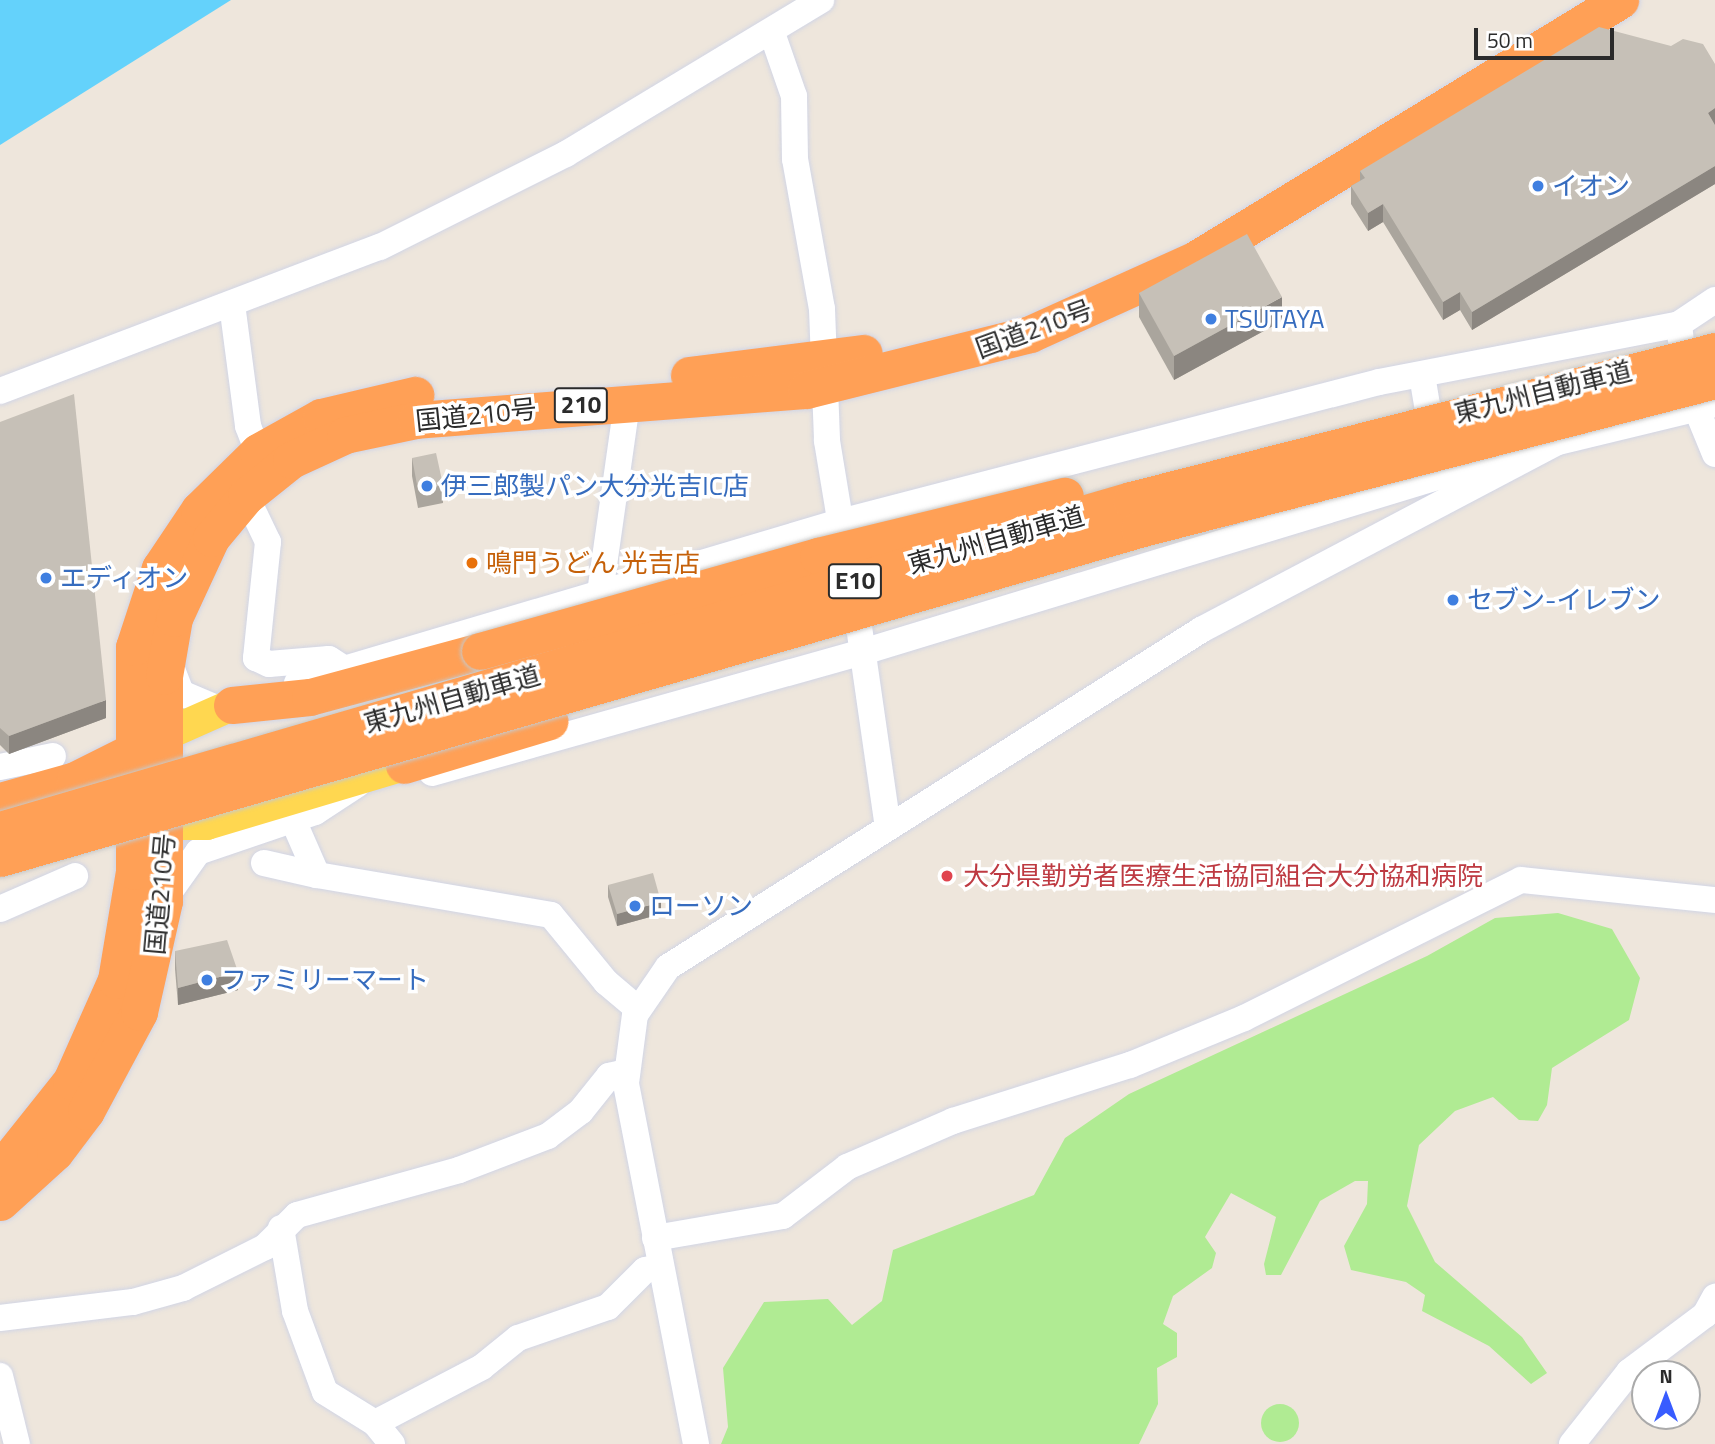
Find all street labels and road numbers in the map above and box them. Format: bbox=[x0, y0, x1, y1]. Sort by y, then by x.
street label: 国道210号 bbox=[971, 294, 1097, 364]
street label: 東九州自動車道 bbox=[1451, 355, 1635, 429]
road number: 210 bbox=[553, 384, 609, 426]
street label: 国道210号 bbox=[414, 393, 538, 437]
street label: 東九州自動車道 bbox=[904, 500, 1088, 580]
road number: E10 bbox=[827, 560, 883, 602]
street label: 東九州自動車道 bbox=[360, 659, 544, 739]
street label: 国道210号 bbox=[139, 832, 181, 956]

